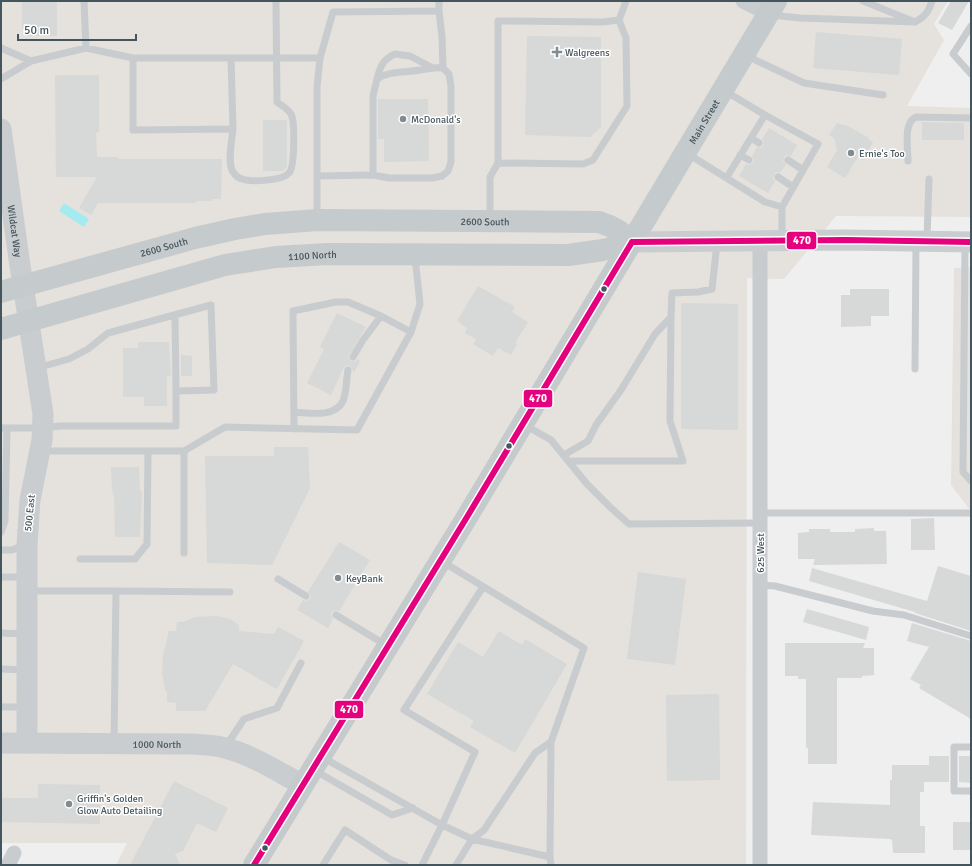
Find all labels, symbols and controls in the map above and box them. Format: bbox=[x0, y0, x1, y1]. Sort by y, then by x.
scale bar bbox=[18, 16, 136, 42]
text: 50 m bbox=[24, 23, 49, 38]
marker: Walgreens bbox=[552, 47, 562, 57]
place label: Walgreens bbox=[565, 47, 610, 59]
street label: Main Street bbox=[687, 97, 723, 146]
marker: McDonald's bbox=[398, 114, 408, 124]
place label: McDonald's bbox=[411, 114, 461, 126]
marker: Ernie's Too bbox=[846, 148, 856, 158]
place label: Ernie's Too bbox=[859, 148, 905, 160]
street label: Wildcat Way bbox=[5, 204, 24, 258]
street label: 2600 South bbox=[460, 216, 510, 228]
line badge: 470 bbox=[786, 231, 817, 250]
text: 470 bbox=[793, 234, 811, 247]
street label: 2600 South bbox=[139, 235, 189, 260]
street label: 1100 North bbox=[288, 249, 337, 263]
unlabelled marker bbox=[599, 284, 609, 294]
line badge: 470 bbox=[523, 389, 553, 408]
text: 470 bbox=[529, 392, 547, 405]
unlabelled marker bbox=[504, 441, 514, 451]
street label: 500 East bbox=[22, 494, 38, 532]
street label: 625 West bbox=[755, 533, 767, 573]
marker: KeyBank bbox=[333, 573, 343, 583]
place label: KeyBank bbox=[346, 573, 383, 585]
line badge: 470 bbox=[334, 700, 364, 719]
text: 470 bbox=[340, 703, 358, 716]
street label: 1000 North bbox=[133, 739, 181, 751]
place label: Griffin's Golden Glow Auto Detailing bbox=[77, 793, 162, 817]
marker: Griffin's Golden Glow Auto Detailing bbox=[64, 799, 74, 809]
unlabelled marker bbox=[260, 843, 270, 853]

